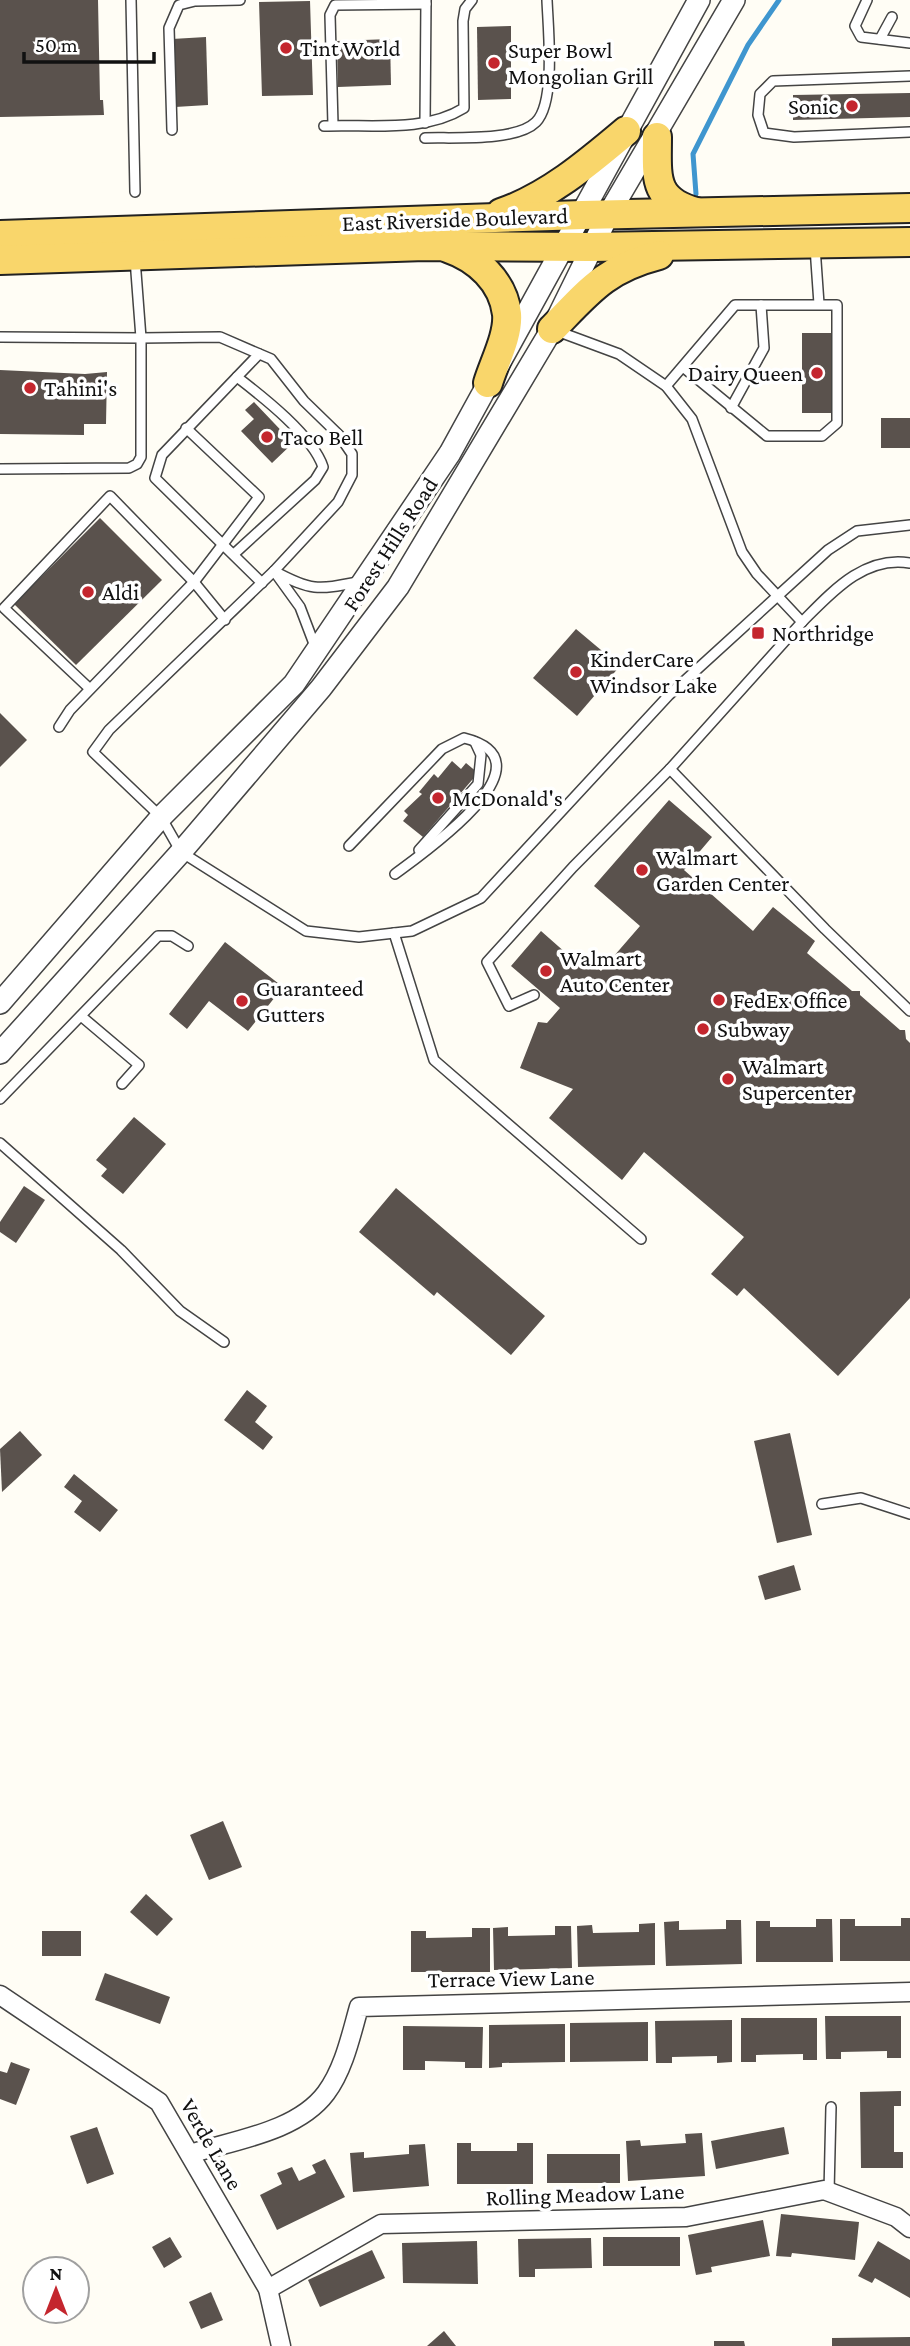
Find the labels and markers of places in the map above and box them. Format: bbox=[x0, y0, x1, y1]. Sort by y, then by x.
place label: Tint World bbox=[300, 35, 401, 61]
place label: Super Bowl Mongolian Grill bbox=[508, 37, 653, 89]
marker: Tint World bbox=[278, 40, 294, 56]
marker: Super Bowl Mongolian Grill bbox=[486, 55, 502, 71]
place label: Sonic bbox=[788, 93, 838, 119]
marker: Sonic bbox=[844, 98, 860, 114]
place label: Dairy Queen bbox=[688, 360, 803, 386]
marker: Dairy Queen bbox=[809, 365, 825, 381]
place label: Tahini's bbox=[44, 375, 117, 401]
marker: Tahini's bbox=[22, 380, 38, 396]
place label: Taco Bell bbox=[281, 424, 363, 450]
marker: Taco Bell bbox=[259, 429, 275, 445]
place label: Aldi bbox=[102, 579, 139, 605]
marker: Aldi bbox=[80, 584, 96, 600]
place label: Northridge bbox=[772, 620, 874, 646]
marker: Northridge bbox=[750, 625, 766, 641]
place label: KinderCare Windsor Lake bbox=[590, 646, 717, 698]
marker: KinderCare Windsor Lake bbox=[568, 664, 584, 680]
place label: McDonald's bbox=[452, 785, 563, 811]
marker: McDonald's bbox=[430, 790, 446, 806]
place label: Walmart Garden Center bbox=[656, 844, 789, 896]
marker: Walmart Garden Center bbox=[634, 862, 650, 878]
place label: Walmart Auto Center bbox=[560, 945, 670, 997]
marker: Walmart Auto Center bbox=[538, 963, 554, 979]
place label: Guaranteed Gutters bbox=[256, 975, 364, 1027]
place label: FedEx Office bbox=[733, 987, 847, 1013]
marker: FedEx Office bbox=[711, 992, 727, 1008]
marker: Guaranteed Gutters bbox=[234, 993, 250, 1009]
place label: Subway bbox=[717, 1016, 790, 1042]
marker: Subway bbox=[695, 1021, 711, 1037]
place label: Walmart Supercenter bbox=[742, 1053, 852, 1105]
marker: Walmart Supercenter bbox=[720, 1071, 736, 1087]

